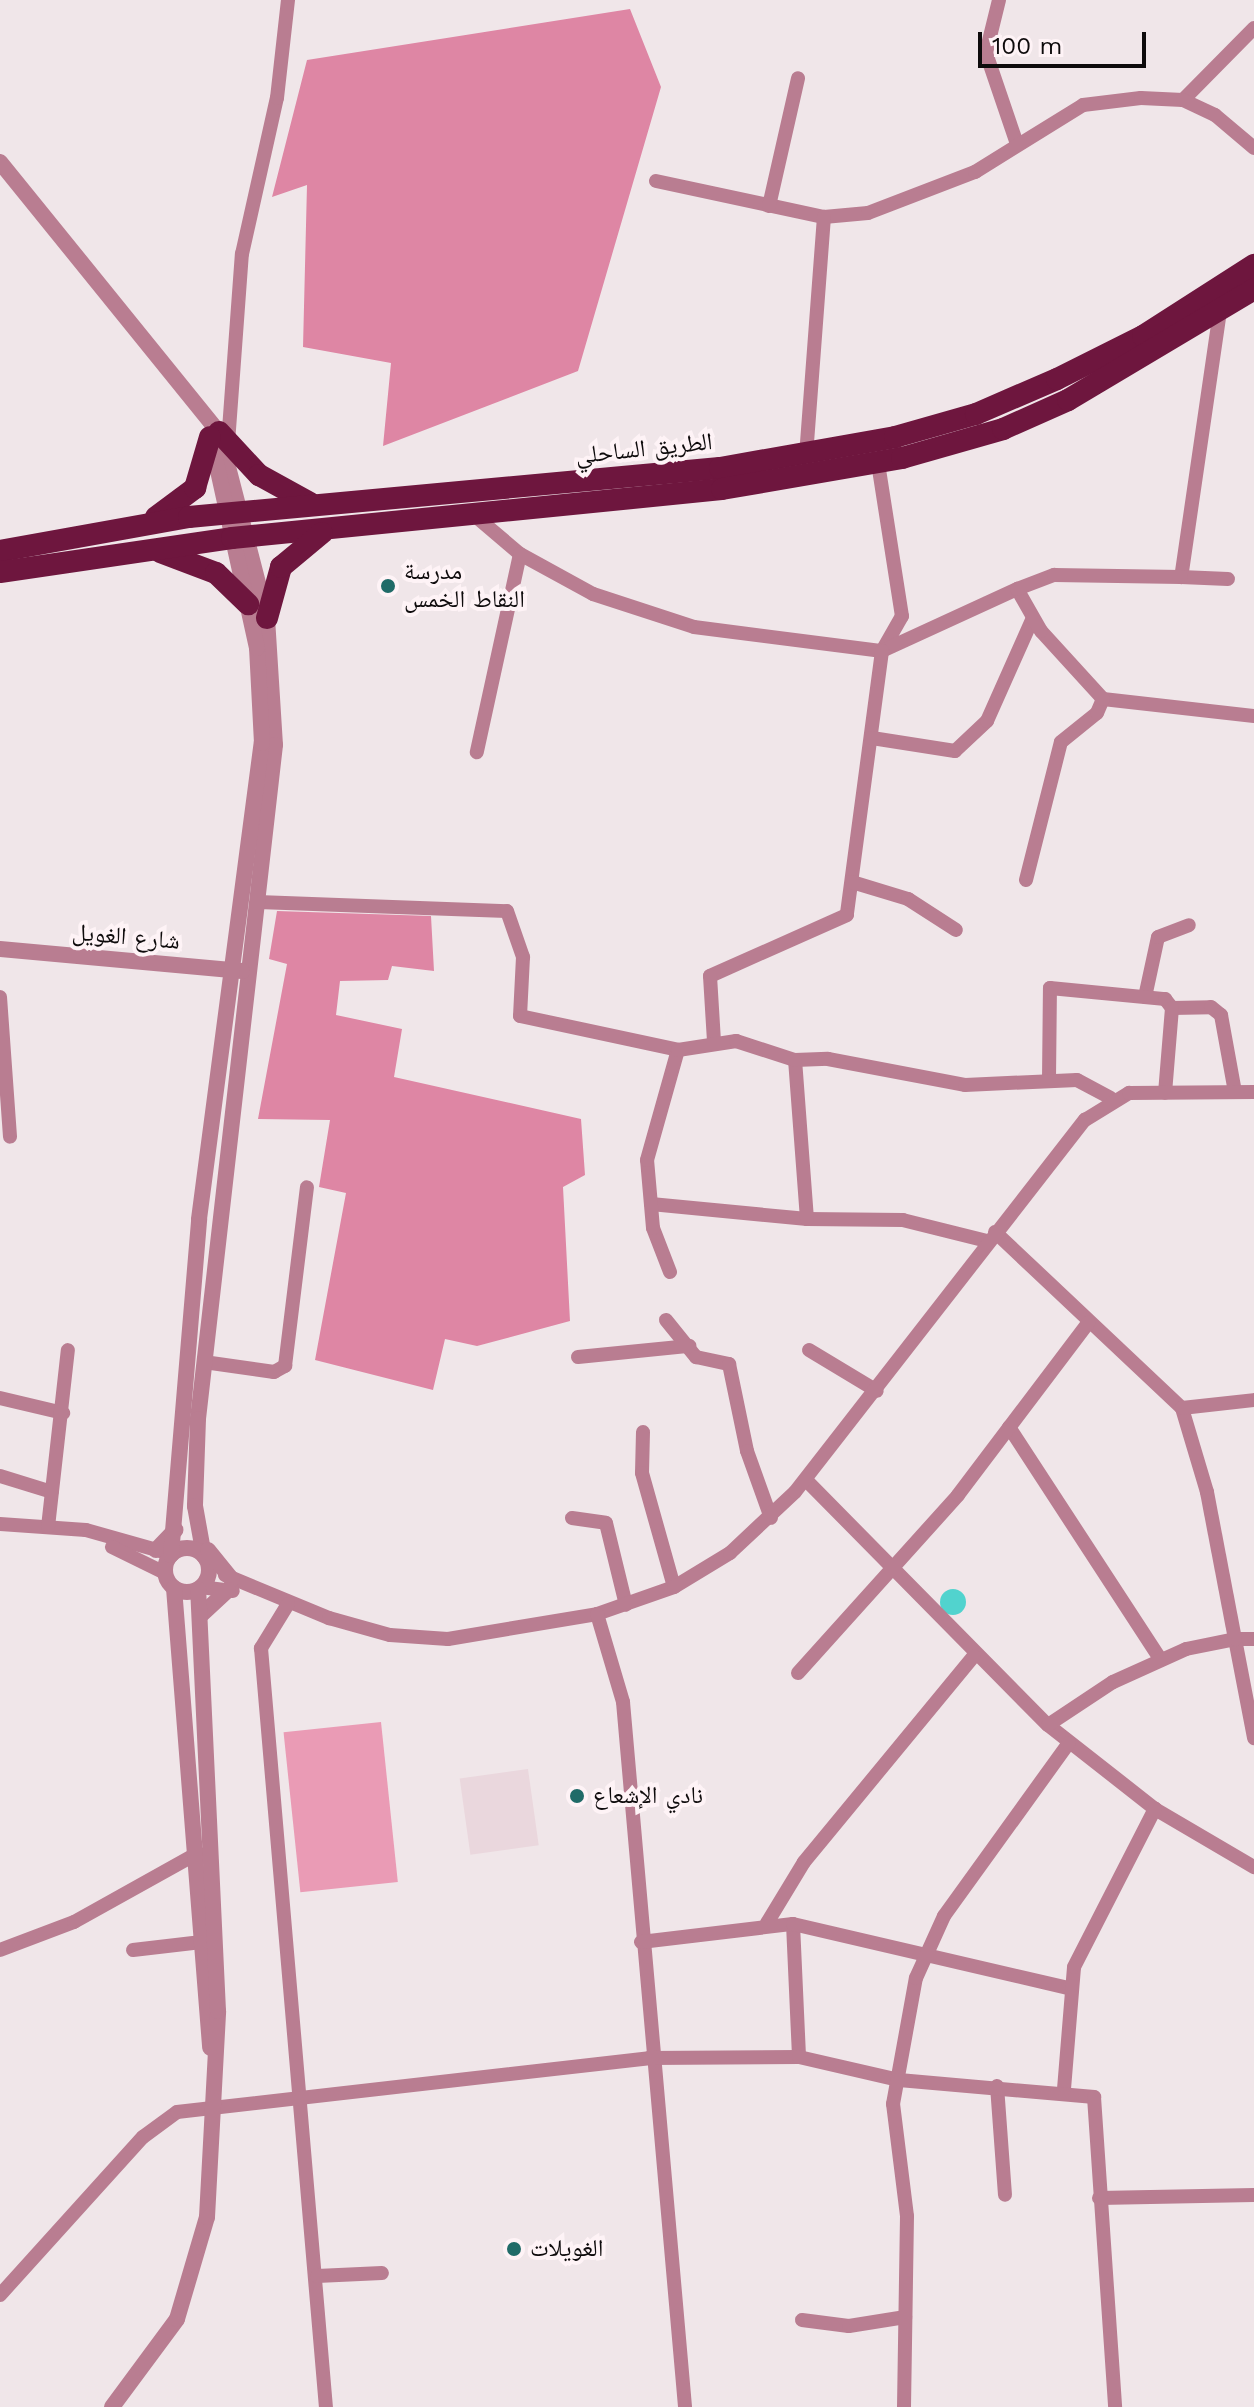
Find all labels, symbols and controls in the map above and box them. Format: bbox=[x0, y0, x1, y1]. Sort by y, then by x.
scale bar bbox=[982, 16, 1150, 66]
text: 100 m bbox=[992, 32, 1062, 60]
street label: الطريق الساحلي bbox=[574, 427, 714, 471]
place label: مدرسة النقاط الخمس bbox=[404, 558, 525, 614]
marker: مدرسة النقاط الخمس bbox=[379, 577, 397, 595]
street label: شارع الغويل bbox=[71, 918, 181, 956]
place label: نادي الإشعاع bbox=[593, 1782, 703, 1810]
marker: نادي الإشعاع bbox=[568, 1787, 586, 1805]
place label: الغويلات bbox=[530, 2235, 603, 2263]
marker: الغويلات bbox=[505, 2240, 523, 2258]

